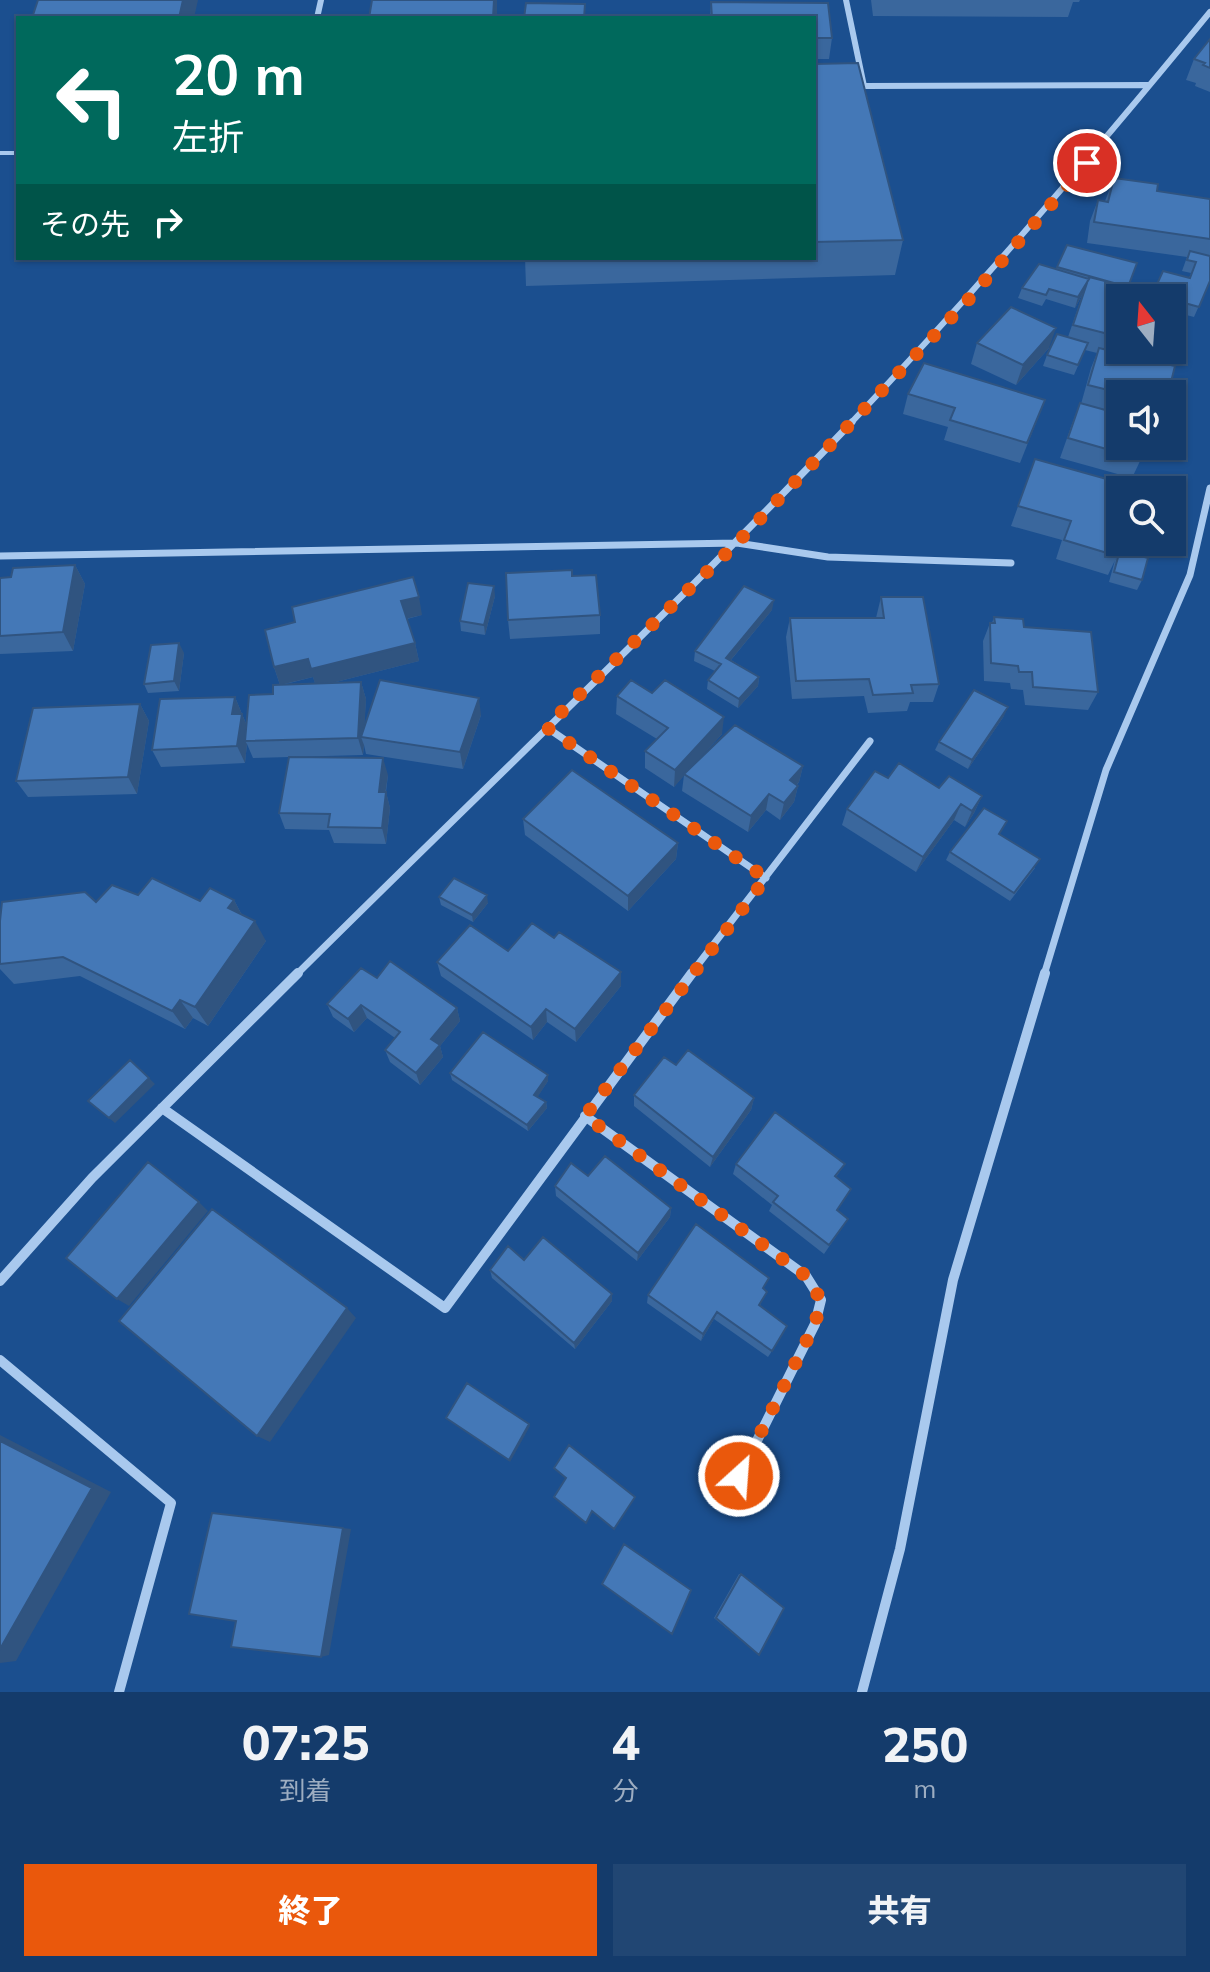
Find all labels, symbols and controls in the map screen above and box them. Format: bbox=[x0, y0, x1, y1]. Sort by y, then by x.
text: 20 m bbox=[172, 39, 305, 109]
icon: left bbox=[40, 48, 144, 152]
text: 左折 bbox=[172, 114, 244, 159]
pin bbox=[1053, 129, 1121, 197]
icon: arrive bbox=[1065, 141, 1109, 185]
icon: right bbox=[146, 200, 190, 244]
text: その先 bbox=[40, 205, 130, 243]
north arrow bbox=[1106, 284, 1186, 364]
map controls bbox=[1106, 284, 1186, 556]
button: sound bbox=[1106, 380, 1186, 460]
button: search bbox=[1106, 476, 1186, 556]
position arrow bbox=[697, 1434, 781, 1518]
text: 07:25 bbox=[242, 1712, 369, 1772]
text: 4 bbox=[611, 1712, 640, 1772]
text: 250 bbox=[882, 1714, 968, 1774]
text: m bbox=[914, 1772, 936, 1805]
text: 到着 bbox=[280, 1774, 332, 1807]
text: 分 bbox=[613, 1774, 639, 1807]
button: 終了 bbox=[24, 1864, 597, 1956]
button: 共有 bbox=[613, 1864, 1186, 1956]

